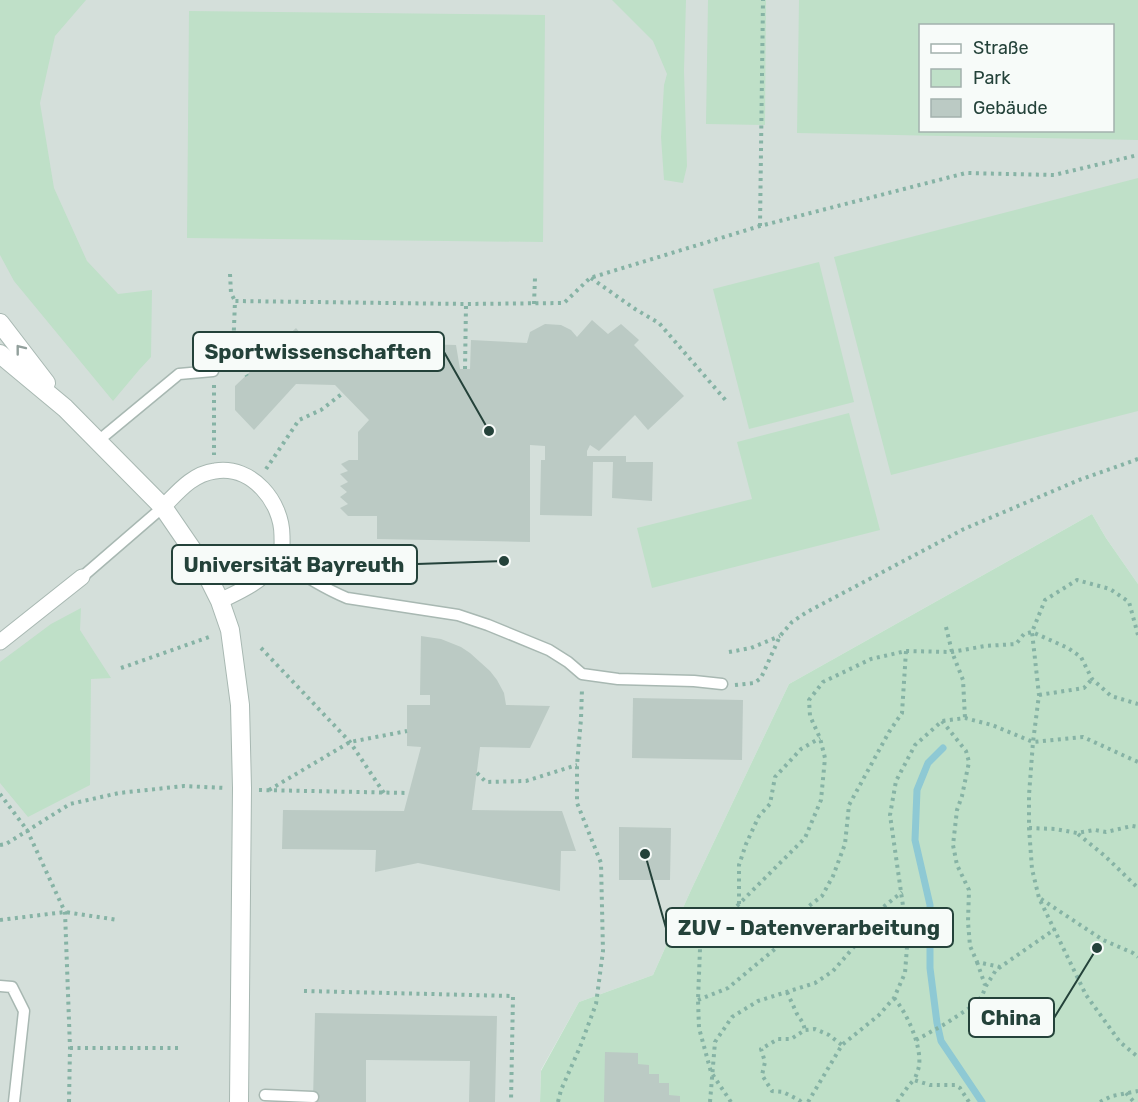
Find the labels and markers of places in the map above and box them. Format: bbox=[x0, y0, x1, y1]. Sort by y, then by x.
callout: Sportwissenschaften bbox=[193, 332, 444, 371]
callout: Universität Bayreuth bbox=[172, 545, 417, 584]
callout: ZUV - Datenverarbeitung bbox=[666, 908, 953, 947]
callout: China bbox=[969, 998, 1054, 1037]

